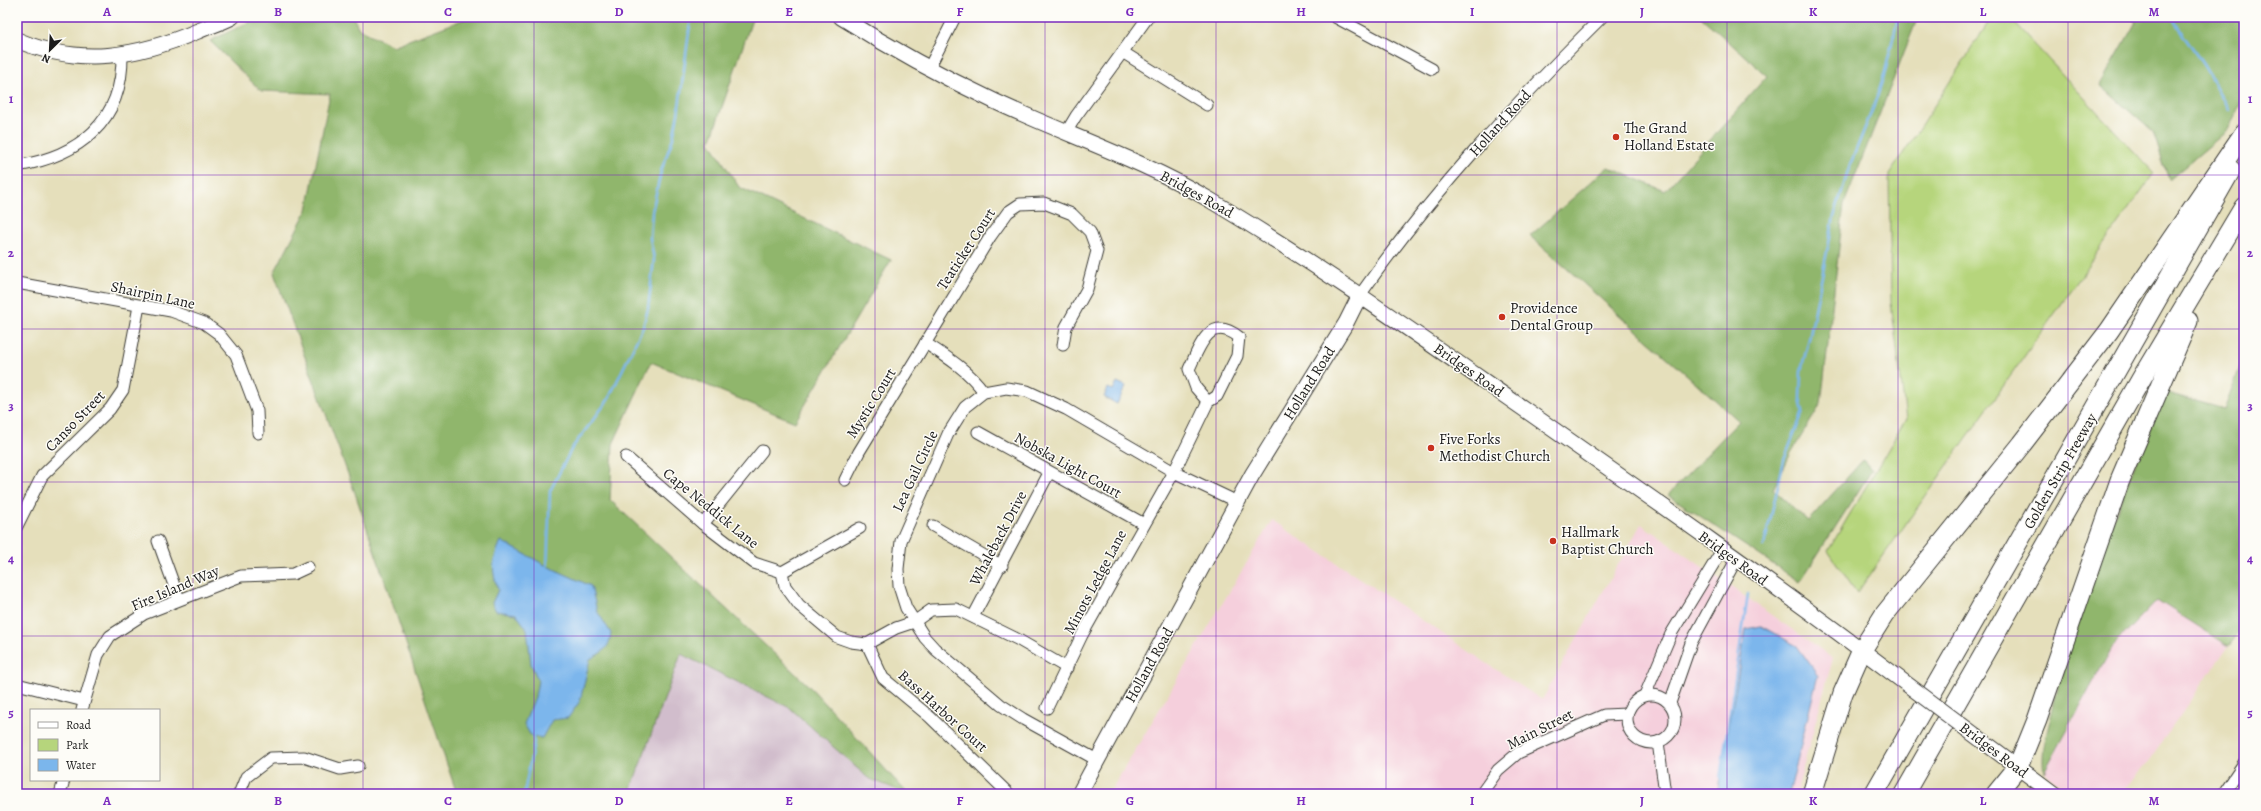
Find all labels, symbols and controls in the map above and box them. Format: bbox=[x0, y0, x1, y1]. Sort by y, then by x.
text: A bbox=[102, 3, 112, 20]
text: B bbox=[274, 3, 282, 20]
text: C bbox=[444, 3, 452, 20]
text: D bbox=[614, 3, 624, 20]
text: E bbox=[785, 3, 793, 20]
text: F bbox=[957, 3, 964, 20]
text: G bbox=[1126, 3, 1134, 20]
text: H bbox=[1296, 3, 1306, 20]
text: I bbox=[1470, 3, 1475, 20]
text: J bbox=[1640, 3, 1644, 20]
text: K bbox=[1809, 3, 1818, 20]
text: L bbox=[1980, 3, 1987, 20]
text: M bbox=[2149, 3, 2160, 20]
north arrow bbox=[30, 30, 70, 70]
text: N bbox=[39, 50, 53, 67]
street label: Holland Road bbox=[1465, 85, 1536, 161]
text: 1 bbox=[9, 90, 14, 107]
text: 1 bbox=[2248, 90, 2253, 107]
place label: The Grand Holland Estate bbox=[1624, 118, 1715, 155]
marker: The Grand Holland Estate bbox=[1611, 132, 1621, 142]
street label: Bridges Road bbox=[1157, 166, 1238, 223]
street label: Teaticket Court bbox=[932, 204, 1000, 294]
text: 2 bbox=[8, 244, 15, 261]
text: 2 bbox=[2247, 244, 2254, 261]
street label: Shairpin Lane bbox=[109, 276, 197, 314]
place label: Providence Dental Group bbox=[1510, 298, 1593, 335]
marker: Providence Dental Group bbox=[1497, 312, 1507, 322]
street label: Bridges Road bbox=[1430, 338, 1509, 402]
street label: Holland Road bbox=[1278, 342, 1340, 424]
street label: Mystic Court bbox=[842, 364, 900, 442]
street label: Canso Street bbox=[41, 386, 109, 456]
text: 3 bbox=[8, 397, 14, 414]
text: 3 bbox=[2247, 397, 2253, 414]
street label: Golden Strip Freeway bbox=[2019, 409, 2101, 533]
street label: Lea Gail Circle bbox=[887, 427, 943, 515]
street label: Nobska Light Court bbox=[1011, 427, 1125, 503]
place label: Five Forks Methodist Church bbox=[1439, 429, 1550, 466]
marker: Five Forks Methodist Church bbox=[1426, 443, 1436, 453]
street label: Cape Neddick Lane bbox=[659, 463, 763, 553]
street label: Whaleback Drive bbox=[964, 487, 1031, 590]
place label: Hallmark Baptist Church bbox=[1561, 522, 1653, 559]
street label: Minots Ledge Lane bbox=[1059, 526, 1131, 638]
street label: Bridges Road bbox=[1694, 526, 1773, 591]
marker: Hallmark Baptist Church bbox=[1548, 536, 1558, 546]
text: 4 bbox=[8, 550, 14, 567]
text: 4 bbox=[2247, 550, 2253, 567]
street label: Fire Island Way bbox=[128, 560, 223, 616]
street label: Holland Road bbox=[1120, 623, 1178, 706]
street label: Bass Harbor Court bbox=[894, 665, 992, 757]
text: 5 bbox=[8, 704, 14, 721]
street label: Main Street bbox=[1503, 704, 1577, 754]
text: 5 bbox=[2247, 704, 2253, 721]
legend bbox=[30, 709, 160, 781]
text: Road bbox=[66, 717, 92, 733]
street label: Bridges Road bbox=[1956, 718, 2033, 783]
text: Park bbox=[66, 737, 89, 753]
text: Water bbox=[65, 757, 96, 773]
text: A bbox=[102, 792, 112, 809]
text: B bbox=[274, 792, 282, 809]
text: C bbox=[444, 792, 452, 809]
text: D bbox=[614, 792, 624, 809]
text: E bbox=[785, 792, 793, 809]
text: F bbox=[957, 792, 964, 809]
text: G bbox=[1126, 792, 1134, 809]
text: H bbox=[1296, 792, 1306, 809]
text: I bbox=[1470, 792, 1475, 809]
text: J bbox=[1640, 792, 1644, 809]
text: K bbox=[1809, 792, 1818, 809]
text: L bbox=[1980, 792, 1987, 809]
text: M bbox=[2149, 792, 2160, 809]

